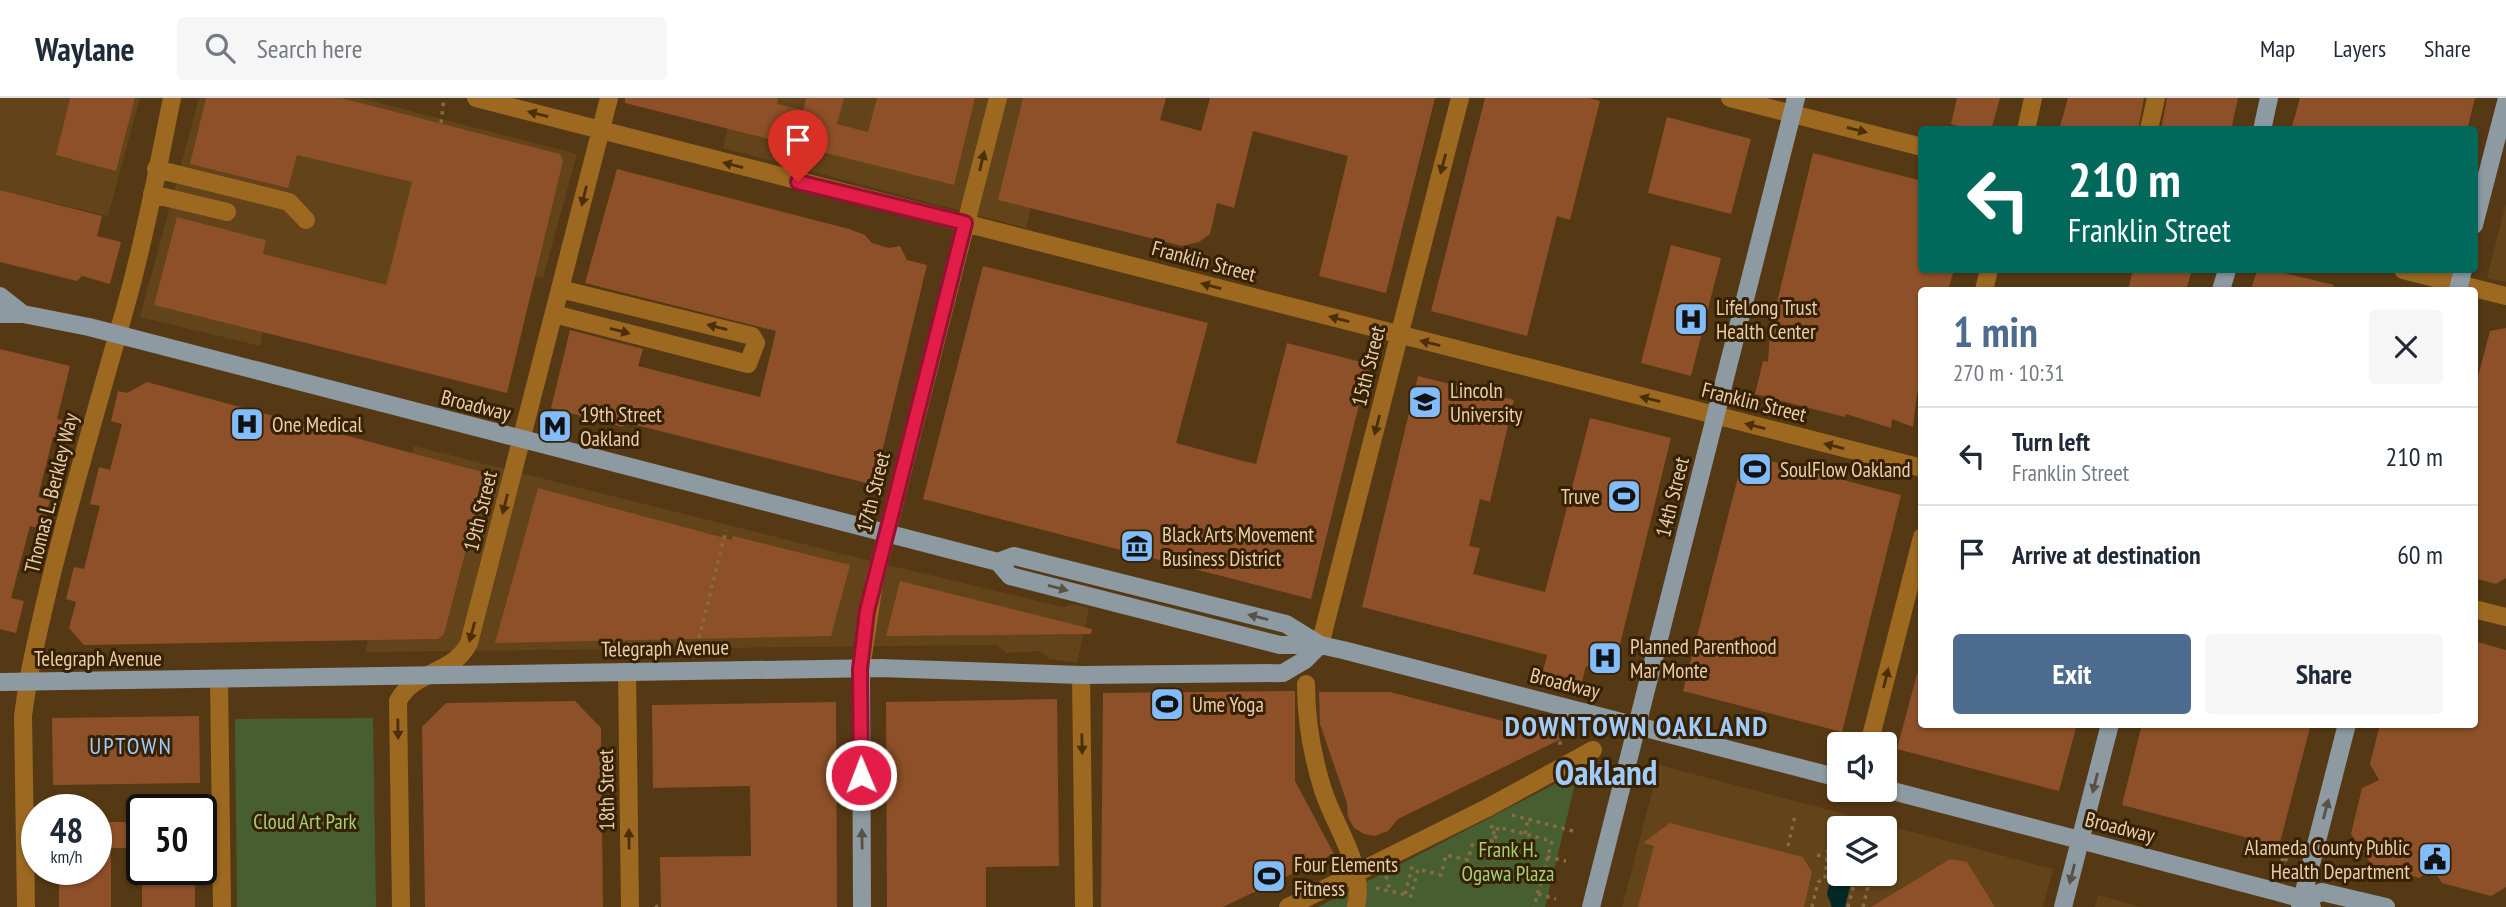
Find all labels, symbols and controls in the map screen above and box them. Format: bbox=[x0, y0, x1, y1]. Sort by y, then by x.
search box bbox=[177, 17, 667, 80]
text: Waylane bbox=[35, 27, 135, 70]
icon: search bbox=[201, 29, 239, 67]
text: Search here bbox=[257, 32, 362, 65]
text: Map bbox=[2260, 33, 2295, 64]
text: Layers bbox=[2333, 33, 2386, 64]
text: Share bbox=[2424, 33, 2471, 64]
one-way arrow bbox=[527, 108, 549, 119]
pin bbox=[768, 110, 828, 182]
icon: arrive bbox=[779, 121, 817, 159]
one-way arrow bbox=[1846, 125, 1868, 136]
text: 210 m bbox=[2068, 147, 2181, 211]
one-way arrow bbox=[977, 150, 988, 172]
one-way arrow bbox=[1437, 153, 1448, 175]
icon: left bbox=[1953, 154, 2044, 245]
one-way arrow bbox=[721, 159, 743, 170]
one-way arrow bbox=[578, 185, 589, 207]
text: Franklin Street bbox=[2068, 209, 2231, 251]
street label: Franklin Street bbox=[1149, 234, 1259, 288]
one-way arrow bbox=[1200, 280, 1222, 291]
place label: LifeLong Trust Health Center bbox=[1716, 294, 1818, 345]
hospital icon: LifeLong Trust Health Center bbox=[1672, 300, 1710, 338]
text: 1 min bbox=[1953, 304, 2038, 359]
button: close bbox=[2369, 310, 2443, 384]
one-way arrow bbox=[1327, 313, 1349, 324]
one-way arrow bbox=[706, 322, 728, 333]
street label: 15th Street bbox=[1345, 323, 1391, 409]
one-way arrow bbox=[609, 326, 631, 337]
one-way arrow bbox=[1418, 337, 1440, 348]
text: 270 m · 10:31 bbox=[1953, 358, 2065, 387]
street label: Franklin Street bbox=[1699, 376, 1809, 428]
place label: Lincoln University bbox=[1450, 377, 1523, 428]
street label: Broadway bbox=[438, 383, 514, 427]
school or university icon: Lincoln University bbox=[1406, 383, 1444, 421]
one-way arrow bbox=[1639, 393, 1661, 404]
place label: 19th Street Oakland bbox=[580, 401, 662, 452]
hospital icon: One Medical bbox=[228, 405, 266, 443]
metro station icon: 19th Street Oakland bbox=[536, 407, 574, 445]
street label: Thomas L. Berkley Way bbox=[18, 410, 84, 576]
place label: One Medical bbox=[272, 411, 362, 438]
one-way arrow bbox=[1371, 414, 1382, 436]
one-way arrow bbox=[1744, 420, 1766, 431]
text: Turn left bbox=[2012, 425, 2090, 458]
icon: left bbox=[1953, 437, 1991, 475]
one-way arrow bbox=[1823, 440, 1845, 451]
text: 210 m bbox=[2385, 440, 2443, 473]
street label: 17th Street bbox=[850, 449, 896, 535]
sports icon: SoulFlow Oakland bbox=[1736, 450, 1774, 488]
street label: 14th Street bbox=[1649, 454, 1695, 540]
place label: SoulFlow Oakland bbox=[1780, 456, 1911, 483]
text: Franklin Street bbox=[2012, 458, 2129, 487]
street label: 19th Street bbox=[457, 468, 503, 554]
sports icon: Truve bbox=[1605, 477, 1643, 515]
place label: Truve bbox=[1561, 483, 1600, 510]
one-way arrow bbox=[499, 494, 510, 516]
place label: Black Arts Movement Business District bbox=[1162, 521, 1314, 572]
museum icon: Black Arts Movement Business District bbox=[1118, 527, 1156, 565]
icon: arrive bbox=[1953, 535, 1991, 573]
text: Arrive at destination bbox=[2012, 538, 2201, 571]
text: 60 m bbox=[2397, 538, 2443, 571]
one-way arrow bbox=[1048, 584, 1069, 594]
one-way arrow bbox=[1247, 611, 1269, 622]
one-way arrow bbox=[466, 622, 477, 644]
street label: Telegraph Avenue bbox=[601, 633, 729, 663]
place label: Planned Parenthood Mar Monte bbox=[1630, 633, 1777, 684]
button: Exit bbox=[1953, 634, 2191, 714]
button: Share bbox=[2205, 634, 2443, 714]
hospital icon: Planned Parenthood Mar Monte bbox=[1586, 639, 1624, 677]
street label: Telegraph Avenue bbox=[34, 645, 162, 672]
street label: Broadway bbox=[1527, 661, 1603, 705]
one-way arrow bbox=[1881, 666, 1892, 688]
sports icon: Ume Yoga bbox=[1148, 685, 1186, 723]
place label: Ume Yoga bbox=[1192, 691, 1264, 718]
district label: DOWNTOWN OAKLAND bbox=[1505, 707, 1769, 744]
one-way arrow bbox=[392, 719, 403, 741]
district label: UPTOWN bbox=[89, 731, 173, 760]
map controls bbox=[1827, 732, 1897, 886]
button: sound bbox=[1827, 732, 1897, 802]
one-way arrow bbox=[1076, 733, 1088, 755]
position arrow bbox=[824, 738, 898, 812]
street label: 18th Street bbox=[592, 749, 620, 831]
district label: Oakland bbox=[1555, 749, 1657, 795]
one-way arrow bbox=[2089, 772, 2100, 794]
speed limit sign: 50 bbox=[126, 794, 217, 885]
one-way arrow bbox=[2321, 798, 2332, 820]
street label: Broadway bbox=[2082, 805, 2158, 849]
text: 48 bbox=[50, 807, 83, 853]
park label: Cloud Art Park bbox=[253, 808, 357, 835]
button: layers bbox=[1827, 816, 1897, 886]
one-way arrow bbox=[623, 828, 635, 850]
one-way arrow bbox=[856, 828, 867, 850]
place label: Alameda County Public Health Department bbox=[2245, 834, 2411, 885]
park label: Frank H. Ogawa Plaza bbox=[1462, 836, 1554, 887]
public building icon: Alameda County Public Health Department bbox=[2416, 840, 2454, 878]
text: km/h bbox=[51, 845, 82, 868]
place label: Four Elements Fitness bbox=[1294, 851, 1398, 902]
sports icon: Four Elements Fitness bbox=[1250, 857, 1288, 895]
one-way arrow bbox=[2066, 863, 2077, 885]

